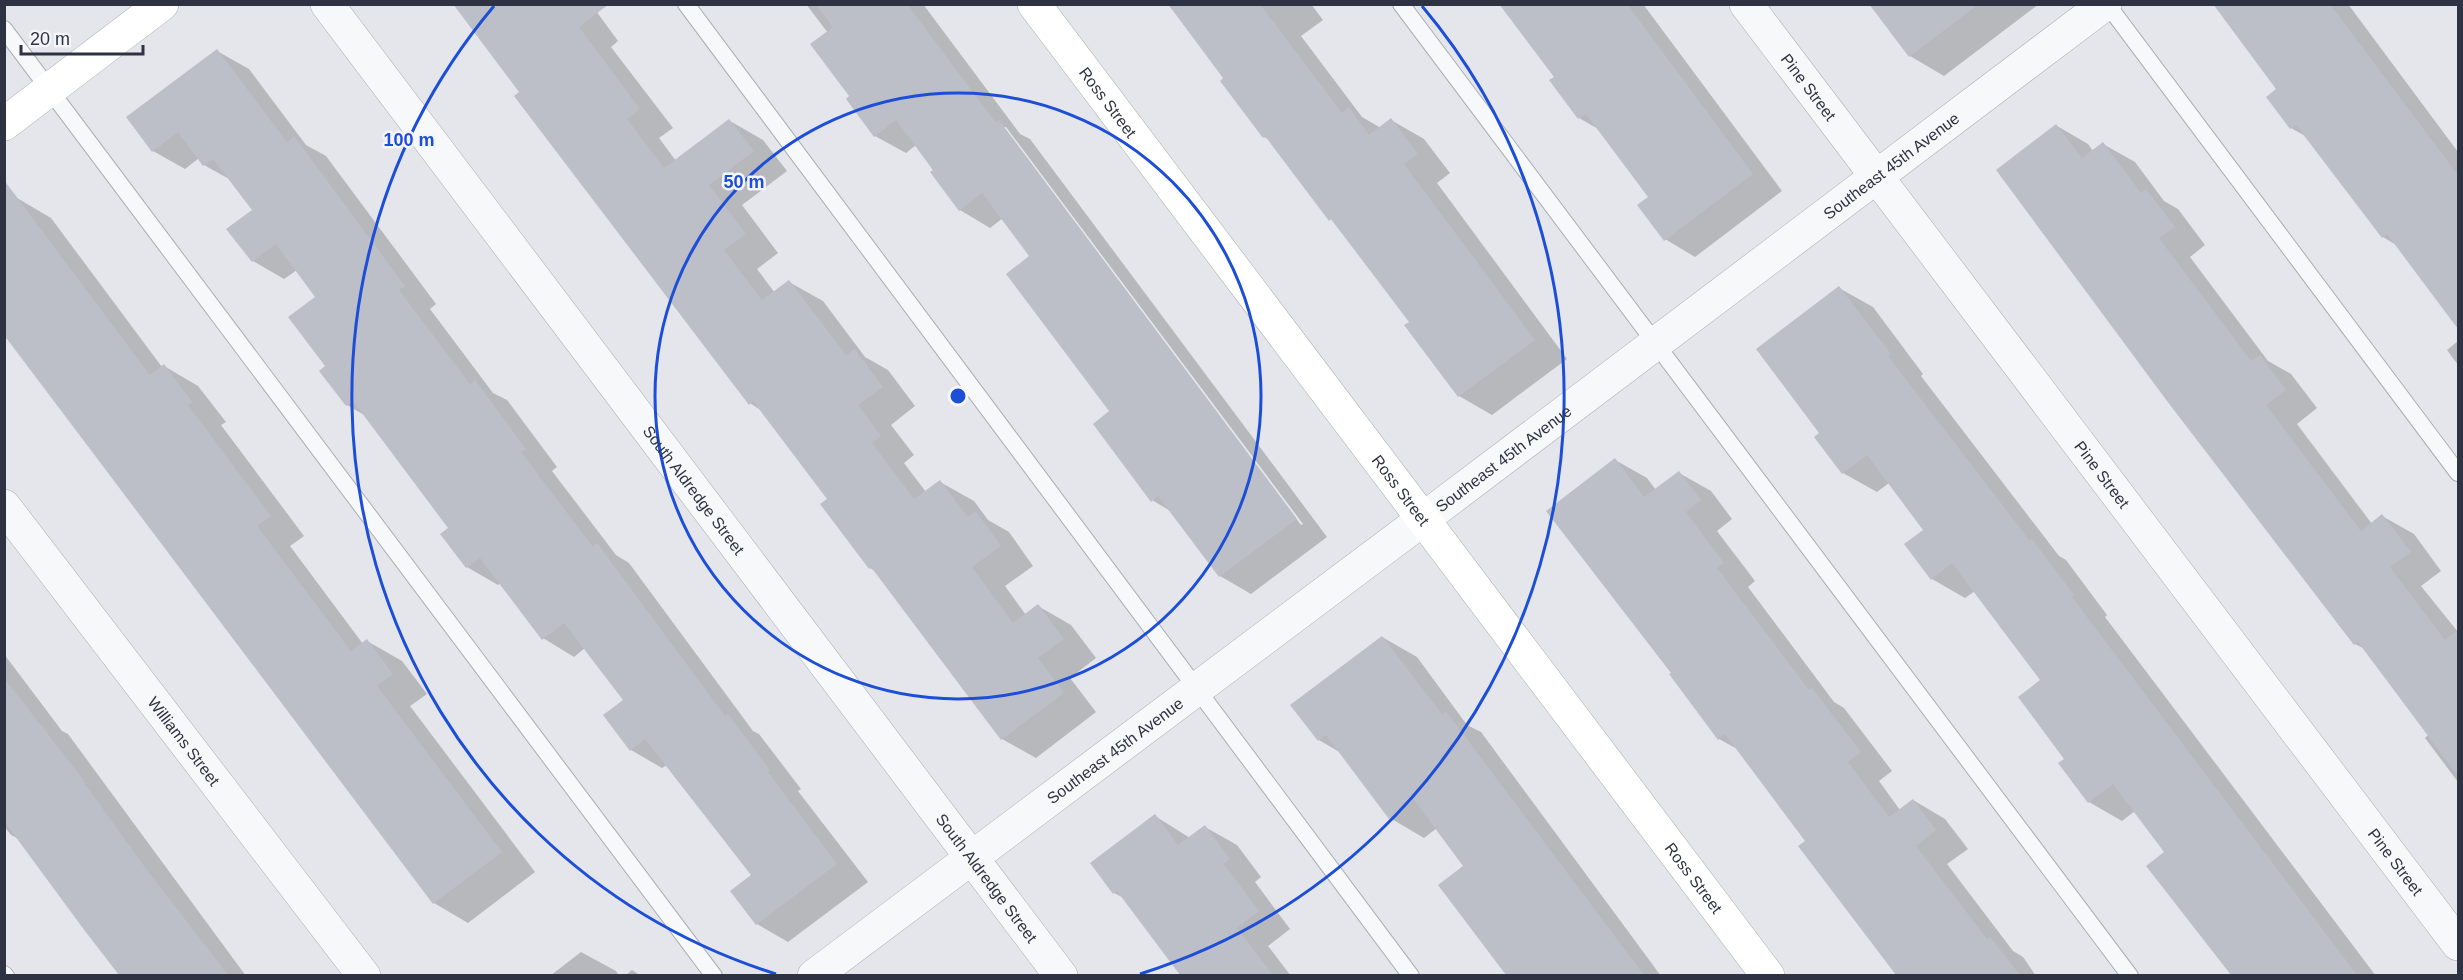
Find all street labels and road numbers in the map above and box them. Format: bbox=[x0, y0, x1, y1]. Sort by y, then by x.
street label: Pine Street bbox=[1778, 50, 1840, 124]
street label: Ross Street bbox=[1076, 64, 1140, 141]
street label: Southeast 45th Avenue bbox=[1820, 109, 1962, 222]
street label: Southeast 45th Avenue bbox=[1432, 402, 1575, 515]
street label: South Aldredge Street bbox=[640, 422, 748, 558]
street label: Pine Street bbox=[2072, 438, 2133, 511]
street label: Ross Street bbox=[1369, 452, 1433, 529]
street label: Williams Street bbox=[145, 693, 224, 789]
street label: Southeast 45th Avenue bbox=[1044, 694, 1186, 807]
street label: South Aldredge Street bbox=[933, 810, 1041, 946]
street label: Pine Street bbox=[2365, 825, 2427, 899]
street label: Ross Street bbox=[1662, 839, 1726, 917]

